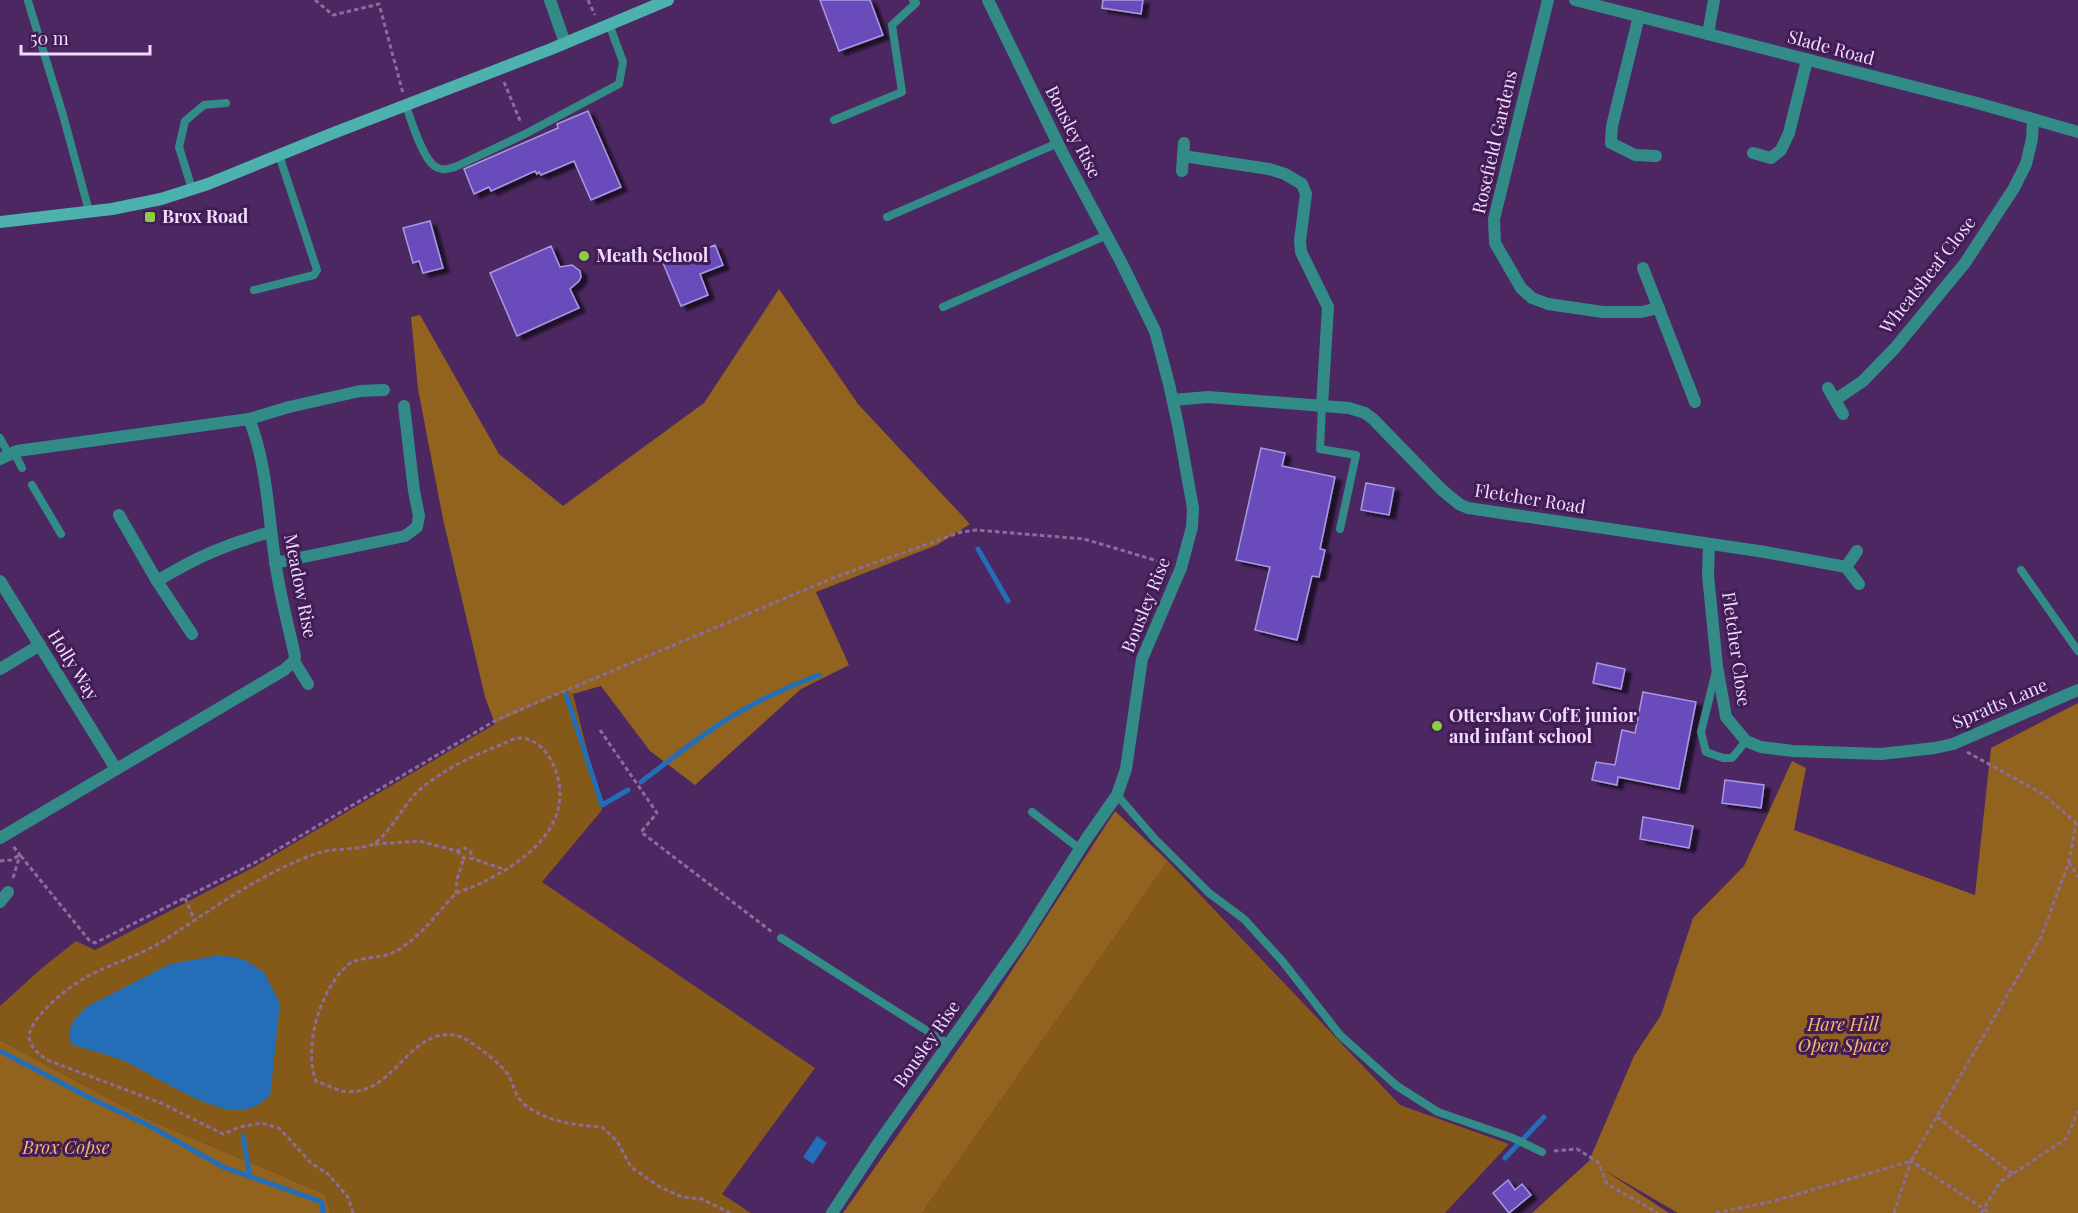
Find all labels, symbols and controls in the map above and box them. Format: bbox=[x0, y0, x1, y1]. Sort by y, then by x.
scale bar bbox=[21, 18, 150, 56]
street label: Slade Road bbox=[1785, 24, 1878, 70]
text: 50 m bbox=[30, 26, 69, 50]
street label: Rosefield Gardens bbox=[1466, 68, 1522, 216]
street label: Bousley Rise bbox=[1040, 81, 1107, 182]
place label: Brox Road bbox=[162, 204, 249, 228]
marker: Brox Road bbox=[143, 210, 157, 224]
street label: Wheatsheaf Close bbox=[1873, 211, 1981, 339]
place label: Meath School bbox=[596, 243, 709, 267]
marker: Meath School bbox=[577, 249, 591, 263]
street label: Fletcher Road bbox=[1473, 477, 1588, 519]
street label: Meadow Rise bbox=[279, 532, 323, 640]
street label: Bousley Rise bbox=[1115, 553, 1175, 656]
street label: Fletcher Close bbox=[1717, 590, 1757, 708]
street label: Holly Way bbox=[43, 625, 105, 704]
street label: Spratts Lane bbox=[1948, 672, 2051, 734]
place label: Ottershaw CofE junior and infant school bbox=[1449, 703, 1637, 748]
marker: Ottershaw CofE junior and infant school bbox=[1430, 719, 1444, 733]
street label: Bousley Rise bbox=[887, 995, 965, 1092]
park label: Hare Hill Open Space bbox=[1798, 1012, 1888, 1057]
park label: Brox Copse bbox=[22, 1135, 110, 1159]

